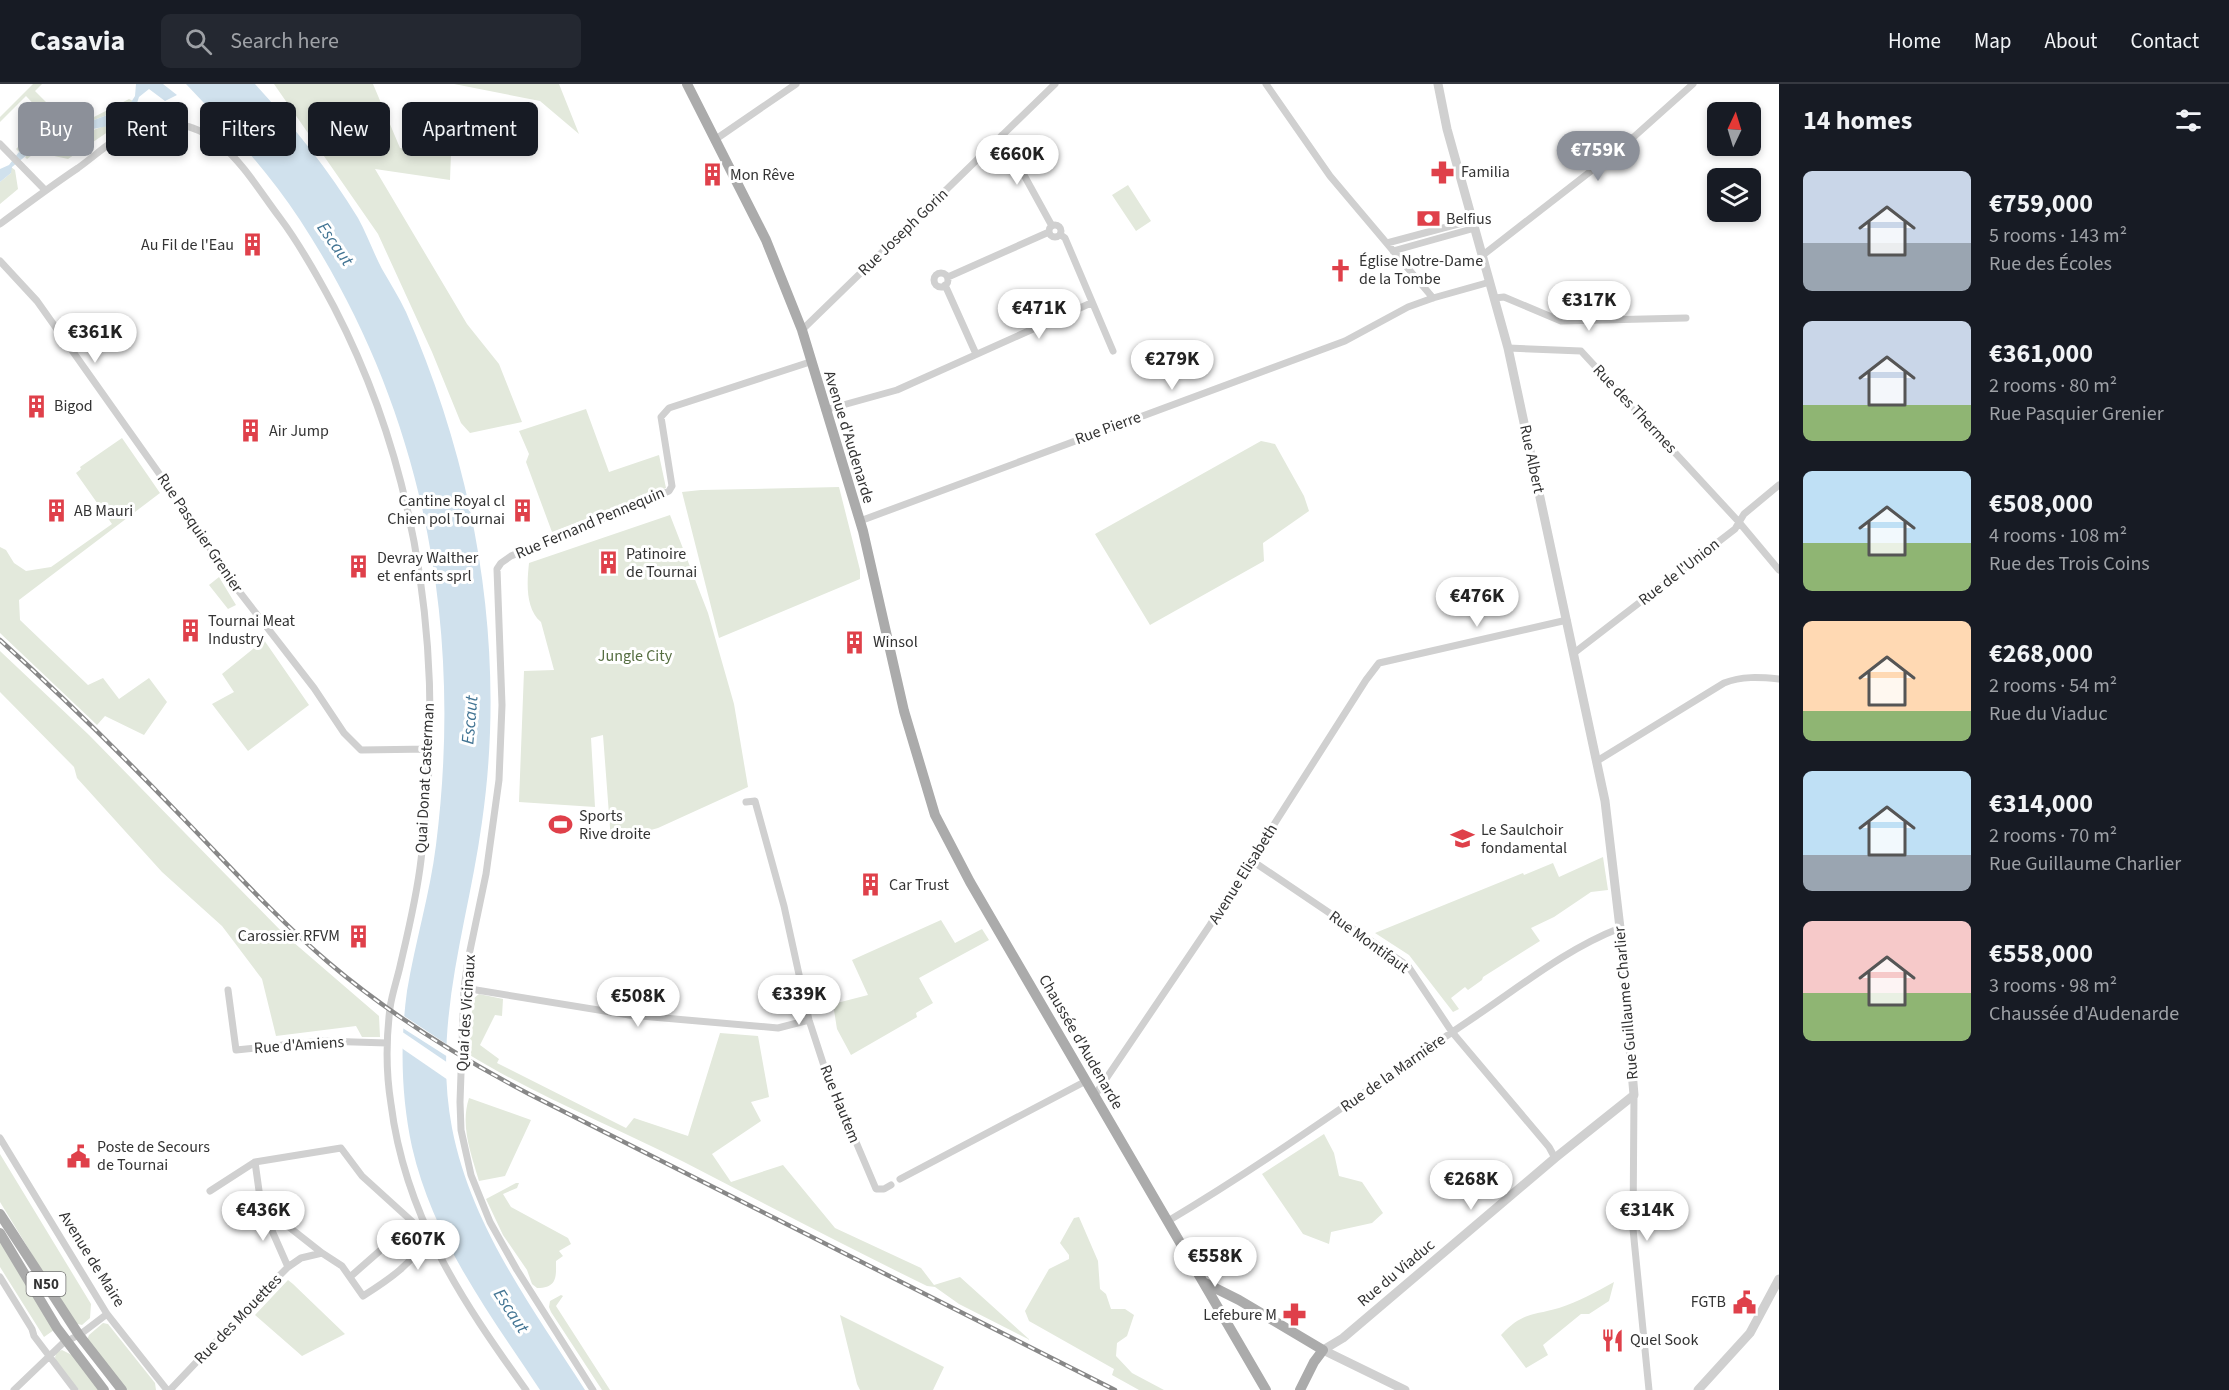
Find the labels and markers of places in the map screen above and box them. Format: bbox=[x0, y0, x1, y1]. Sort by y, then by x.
pin: €759K bbox=[1556, 131, 1640, 182]
pin: €660K bbox=[975, 135, 1059, 186]
pharmacy icon: Familia bbox=[1430, 159, 1456, 185]
place label: Familia bbox=[1461, 161, 1510, 183]
building icon: Mon Rêve bbox=[699, 162, 725, 188]
place label: Mon Rêve bbox=[730, 164, 795, 186]
bank icon: Belfius bbox=[1415, 206, 1441, 232]
place label: Belfius bbox=[1446, 208, 1492, 230]
building icon: Au Fil de l'Eau bbox=[239, 232, 265, 258]
place label: Au Fil de l'Eau bbox=[141, 234, 234, 256]
place label: Église Notre-Dame de la Tombe bbox=[1359, 250, 1483, 290]
church icon: Église Notre-Dame de la Tombe bbox=[1328, 257, 1354, 283]
pin: €317K bbox=[1547, 281, 1631, 332]
pin: €471K bbox=[997, 289, 1081, 340]
pin: €361K bbox=[53, 313, 137, 364]
pin: €279K bbox=[1130, 340, 1214, 391]
building icon: Bigod bbox=[23, 393, 49, 419]
place label: Bigod bbox=[54, 395, 93, 417]
building icon: Air Jump bbox=[238, 418, 264, 444]
place label: Air Jump bbox=[269, 420, 329, 442]
place label: Cantine Royal cl Chien pol Tournai bbox=[387, 490, 505, 530]
building icon: Cantine Royal cl Chien pol Tournai bbox=[510, 497, 536, 523]
building icon: AB Mauri bbox=[43, 498, 69, 524]
place label: AB Mauri bbox=[74, 500, 133, 522]
place label: Patinoire de Tournai bbox=[626, 543, 697, 583]
place label: Devray Walther et enfants sprl bbox=[377, 547, 479, 587]
building icon: Patinoire de Tournai bbox=[595, 550, 621, 576]
building icon: Devray Walther et enfants sprl bbox=[346, 554, 372, 580]
pin: €476K bbox=[1435, 577, 1519, 628]
place label: Tournai Meat Industry bbox=[208, 610, 296, 650]
building icon: Tournai Meat Industry bbox=[177, 617, 203, 643]
building icon: Winsol bbox=[842, 629, 868, 655]
place label: Winsol bbox=[873, 631, 918, 653]
place label: Sports Rive droite bbox=[579, 805, 651, 845]
sports icon: Sports Rive droite bbox=[548, 812, 574, 838]
place label: Le Saulchoir fondamental bbox=[1481, 819, 1567, 859]
school or university icon: Le Saulchoir fondamental bbox=[1450, 826, 1476, 852]
building icon: Car Trust bbox=[858, 872, 884, 898]
place label: Car Trust bbox=[889, 874, 949, 896]
building icon: Carossier RFVM bbox=[345, 923, 371, 949]
place label: Carossier RFVM bbox=[238, 925, 340, 947]
pin: €339K bbox=[757, 975, 841, 1026]
pin: €508K bbox=[596, 977, 680, 1028]
place label: Poste de Secours de Tournai bbox=[97, 1136, 210, 1176]
public building icon: Poste de Secours de Tournai bbox=[66, 1143, 92, 1169]
pin: €268K bbox=[1429, 1160, 1513, 1211]
pin: €436K bbox=[221, 1191, 305, 1242]
pin: €314K bbox=[1605, 1191, 1689, 1242]
pin: €607K bbox=[376, 1220, 460, 1271]
pin: €558K bbox=[1173, 1237, 1257, 1288]
public building icon: FGTB bbox=[1731, 1289, 1757, 1315]
place label: FGTB bbox=[1691, 1291, 1726, 1313]
pharmacy icon: Lefebure M bbox=[1282, 1302, 1308, 1328]
place label: Lefebure M bbox=[1203, 1304, 1277, 1326]
restaurant icon: Quel Sook bbox=[1599, 1327, 1625, 1353]
place label: Quel Sook bbox=[1630, 1329, 1698, 1351]

